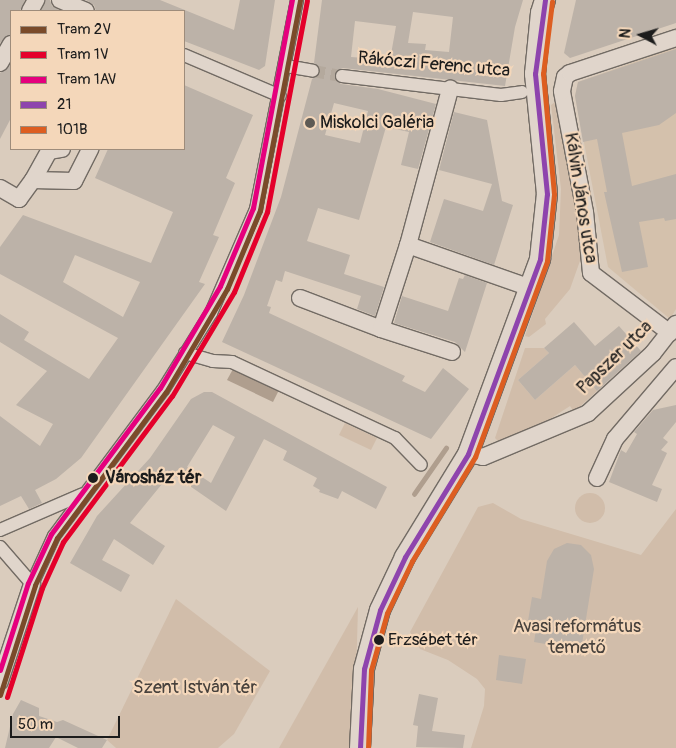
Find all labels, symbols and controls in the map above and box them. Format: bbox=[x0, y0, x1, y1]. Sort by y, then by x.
legend bbox=[10, 10, 185, 150]
north arrow bbox=[616, 10, 666, 60]
text: Tram 2V bbox=[57, 20, 111, 39]
text: N bbox=[617, 28, 635, 39]
text: Tram 1V bbox=[57, 45, 109, 64]
street label: Rákóczi Ferenc utca bbox=[357, 48, 511, 82]
text: Tram 1AV bbox=[57, 70, 116, 89]
text: 21 bbox=[57, 95, 71, 114]
place label: Miskolci Galéria bbox=[320, 112, 434, 134]
marker: Miskolci Galéria bbox=[304, 117, 316, 129]
text: 101B bbox=[57, 120, 87, 139]
street label: Kálvin János utca bbox=[559, 131, 601, 265]
street label: Papszer utca bbox=[573, 317, 657, 399]
place label: Városház tér bbox=[105, 467, 201, 489]
marker: Városház tér bbox=[85, 470, 101, 486]
park label: Avasi református temető bbox=[513, 617, 641, 660]
place label: Erzsébet tér bbox=[388, 630, 478, 650]
marker: Erzsébet tér bbox=[374, 635, 384, 645]
park label: Szent István tér bbox=[133, 677, 257, 699]
scale bar bbox=[12, 706, 122, 738]
text: 50 m bbox=[18, 715, 53, 734]

